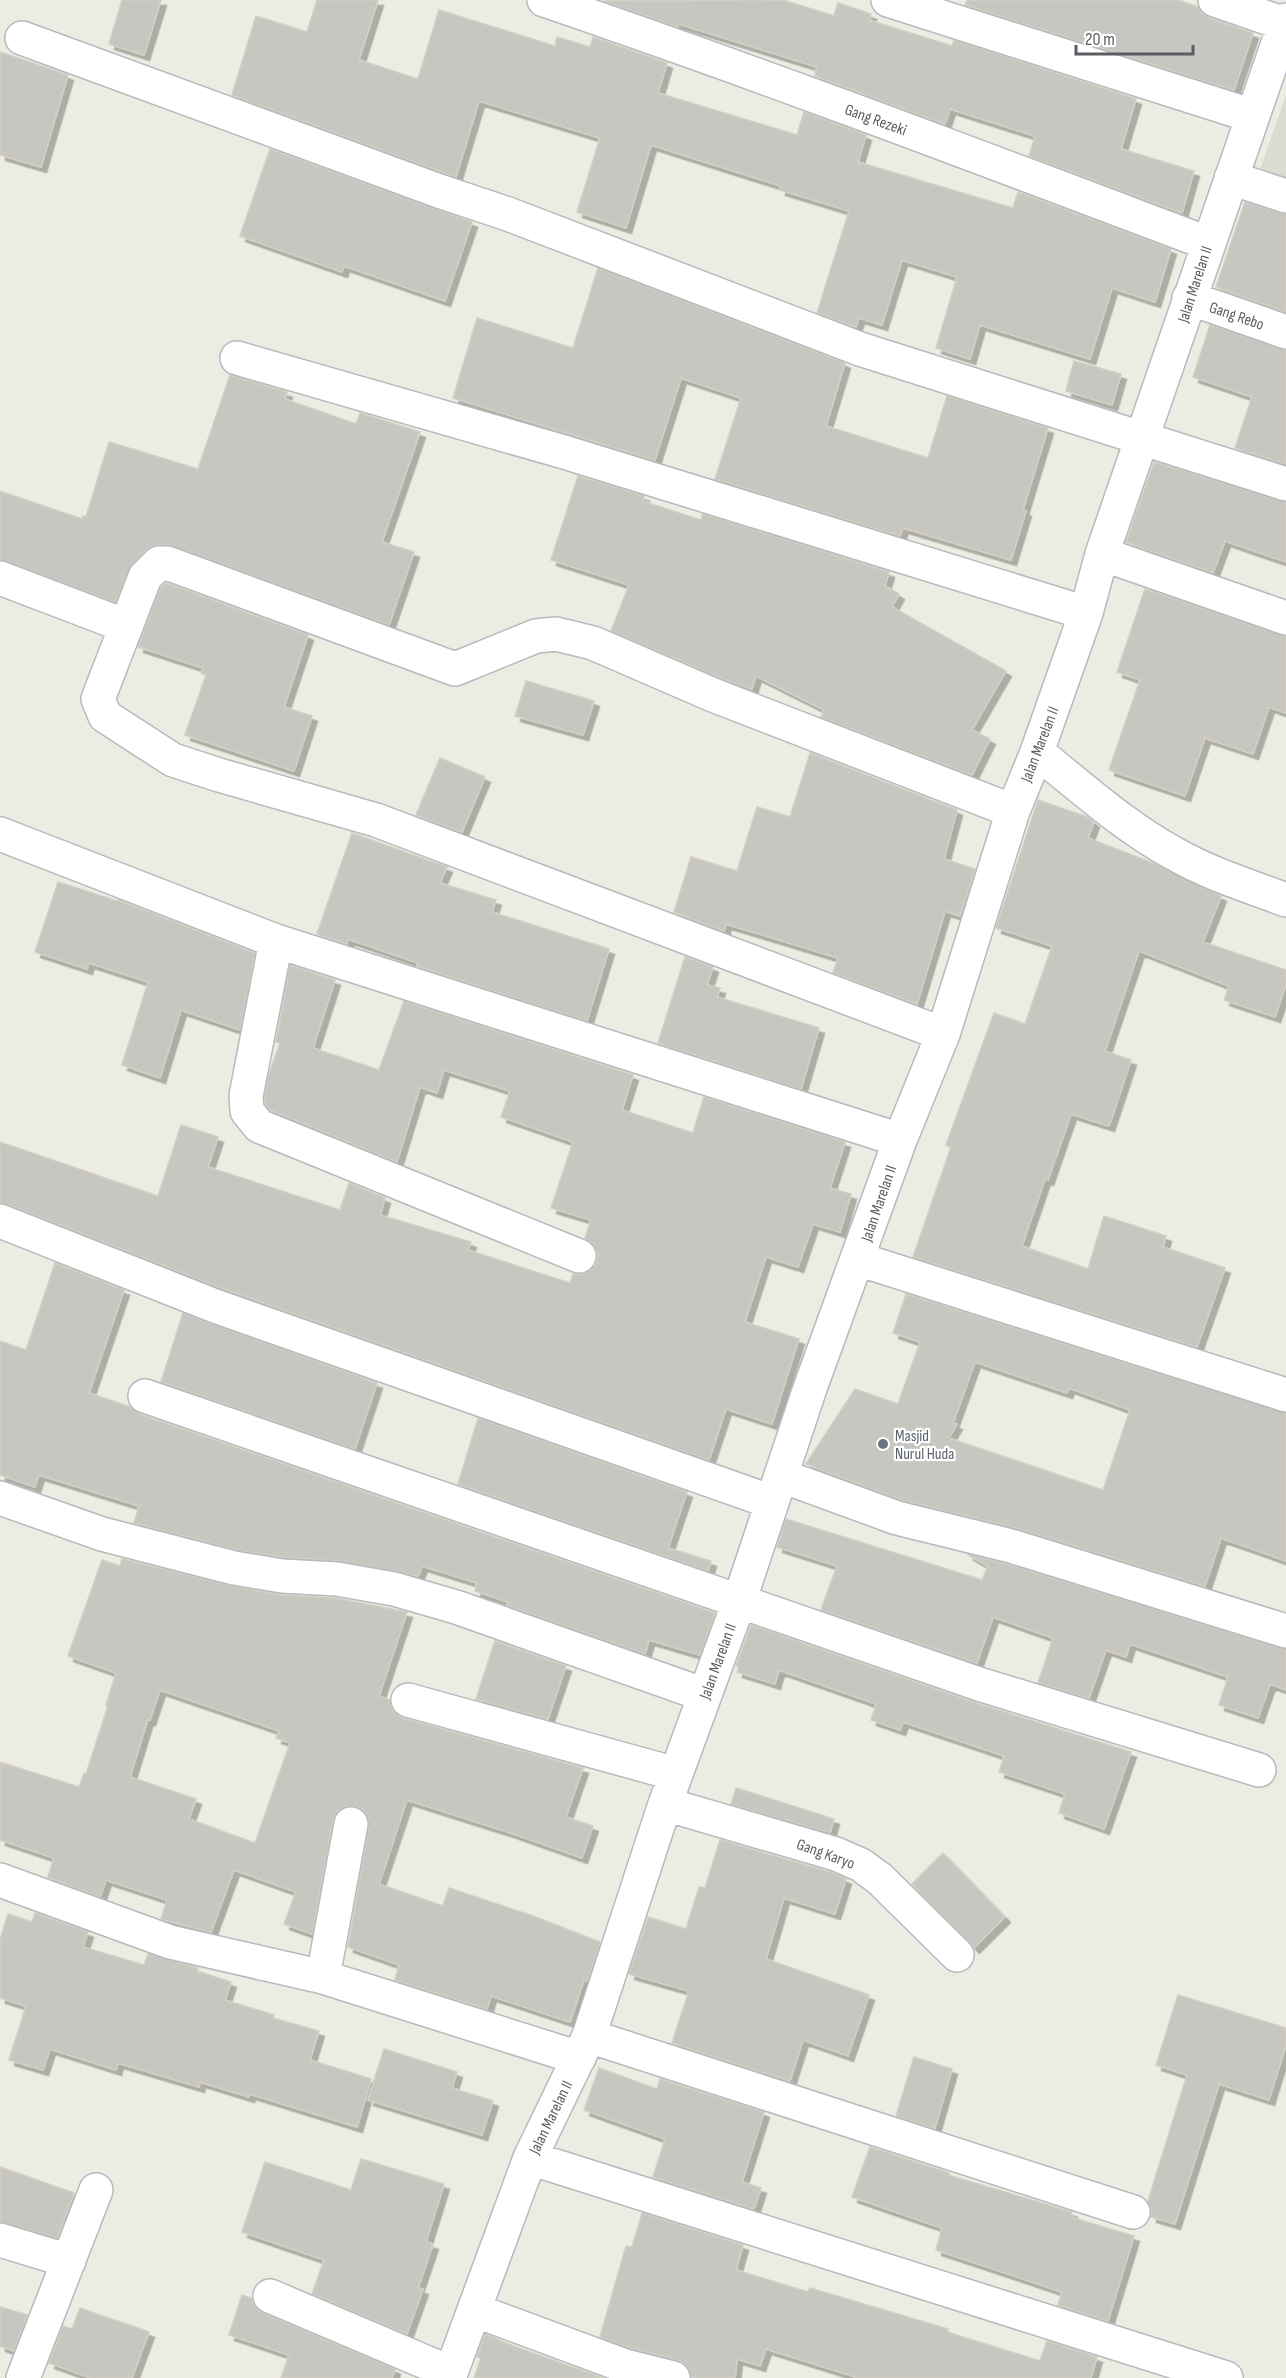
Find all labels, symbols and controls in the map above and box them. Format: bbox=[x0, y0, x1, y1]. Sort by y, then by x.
scale bar bbox=[1076, 18, 1193, 56]
text: 20 m bbox=[1085, 29, 1115, 50]
street label: Gang Rezeki bbox=[842, 100, 909, 140]
street label: Jalan Marelan II bbox=[1174, 244, 1217, 326]
street label: Gang Rebo bbox=[1207, 298, 1266, 335]
street label: Jalan Marelan II bbox=[1017, 704, 1063, 786]
street label: Jalan Marelan II bbox=[857, 1163, 901, 1245]
place label: Masjid Nurul Huda bbox=[895, 1427, 954, 1464]
marker: Masjid Nurul Huda bbox=[876, 1437, 890, 1451]
street label: Jalan Marelan II bbox=[696, 1621, 741, 1703]
street label: Gang Karyo bbox=[794, 1835, 857, 1874]
street label: Jalan Marelan II bbox=[525, 2078, 577, 2158]

